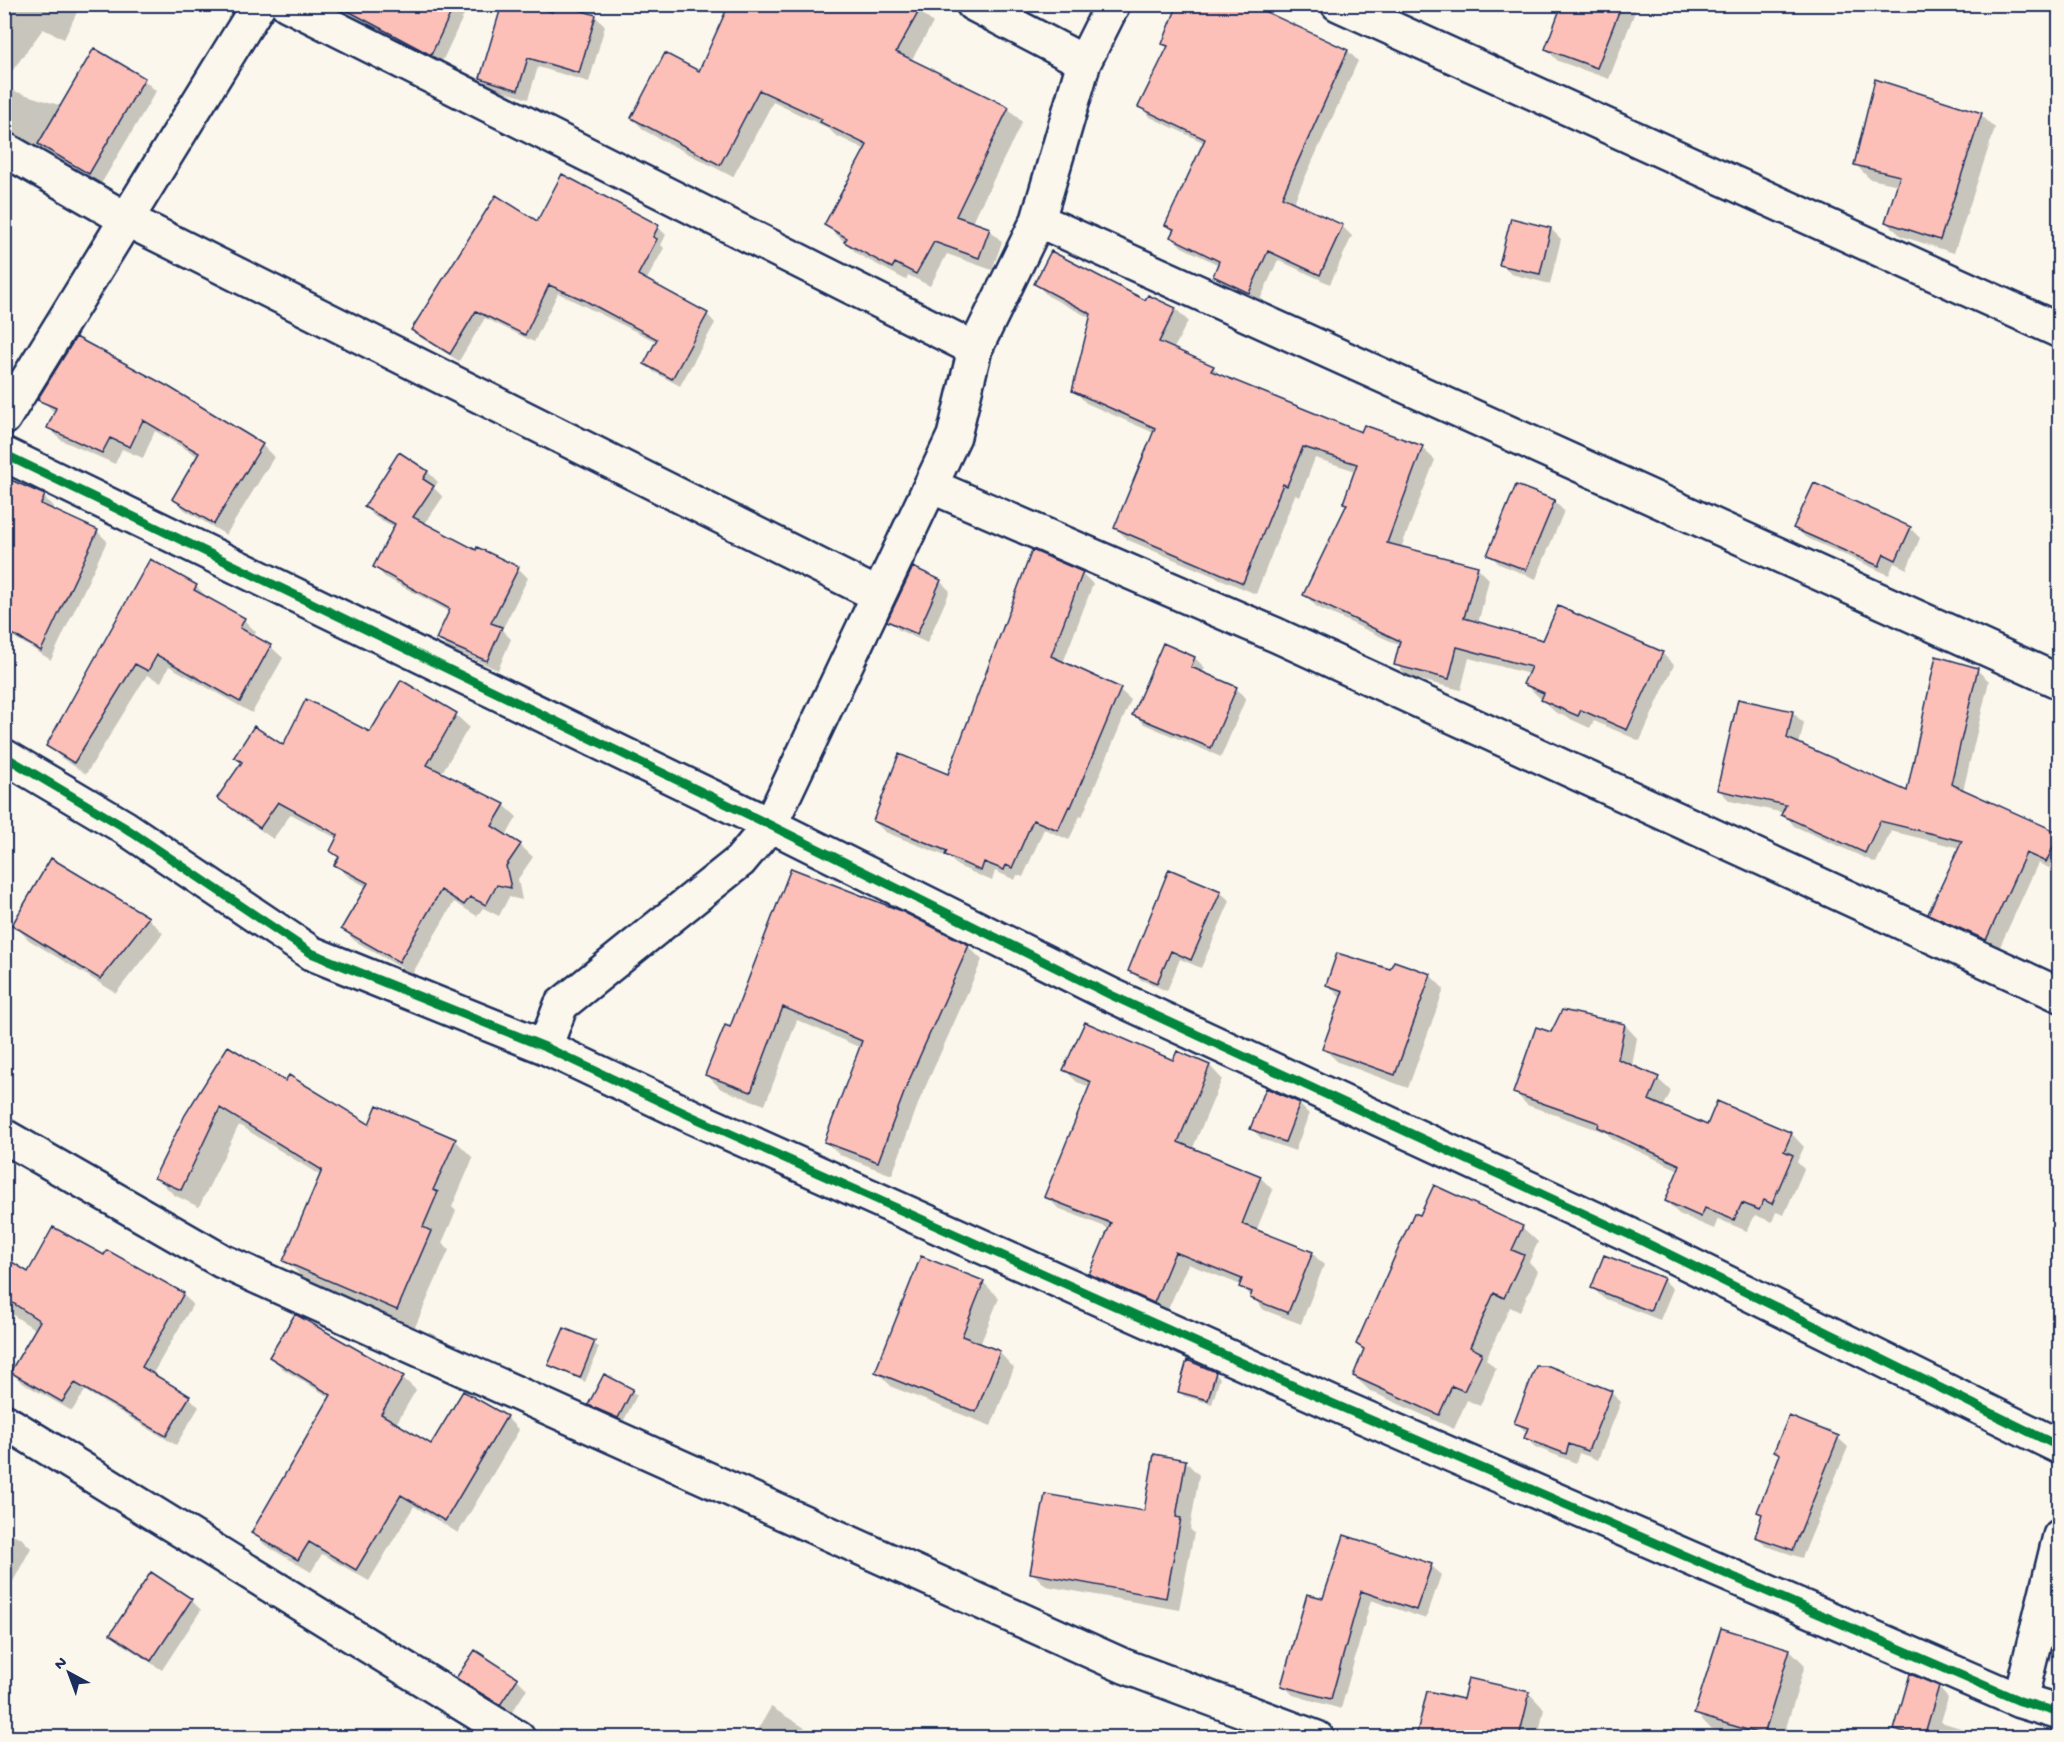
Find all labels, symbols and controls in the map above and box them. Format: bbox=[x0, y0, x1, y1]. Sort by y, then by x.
north arrow bbox=[39, 1643, 99, 1703]
text: N bbox=[51, 1653, 72, 1675]

